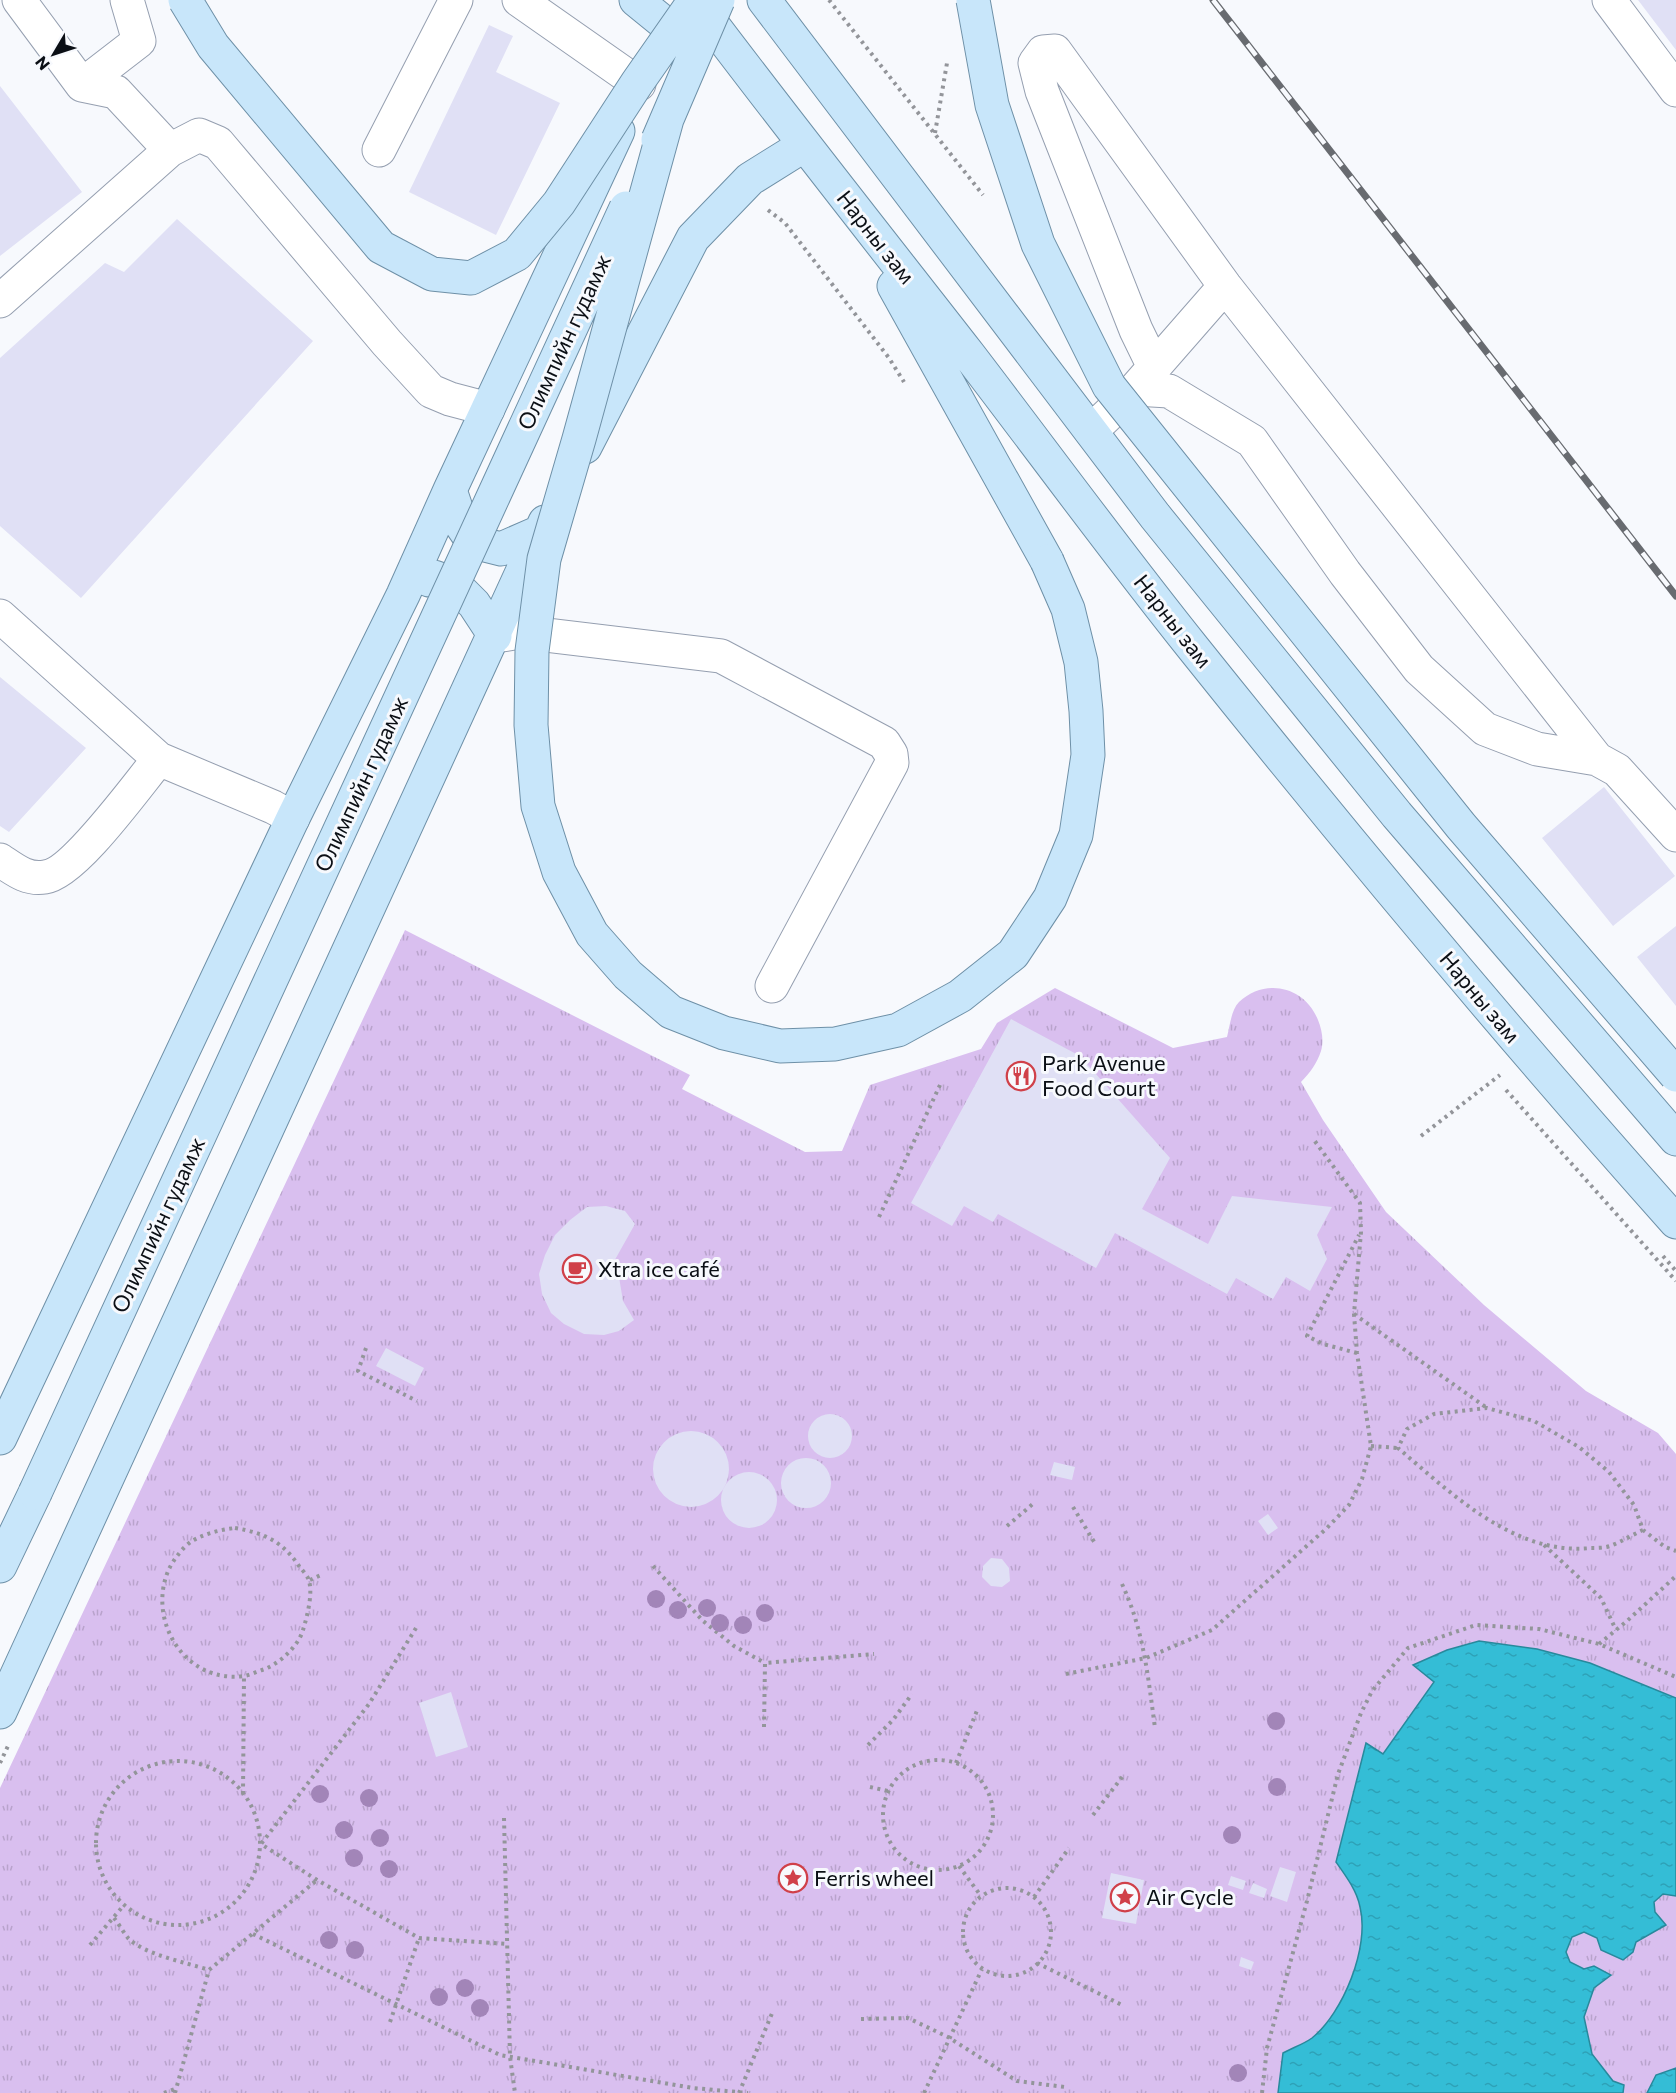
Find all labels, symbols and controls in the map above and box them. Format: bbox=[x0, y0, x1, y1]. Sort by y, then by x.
north arrow bbox=[24, 24, 84, 84]
text: N bbox=[31, 53, 53, 74]
street label: Нарны зам bbox=[832, 185, 921, 289]
street label: Олимпийн гудамж bbox=[511, 249, 616, 434]
street label: Нарны зам bbox=[1129, 569, 1218, 673]
street label: Олимпийн гудамж bbox=[308, 691, 413, 876]
street label: Нарны зам bbox=[1434, 945, 1526, 1048]
place label: Park Avenue Food Court bbox=[1042, 1049, 1166, 1101]
restaurant icon: Park Avenue Food Court bbox=[1005, 1060, 1037, 1092]
street label: Олимпийн гудамж bbox=[105, 1132, 210, 1317]
cafe icon: Xtra ice café bbox=[561, 1253, 593, 1285]
place label: Xtra ice café bbox=[598, 1255, 720, 1282]
place icon: Ferris wheel bbox=[777, 1862, 809, 1894]
place label: Ferris wheel bbox=[814, 1864, 934, 1891]
place icon: Air Cycle bbox=[1109, 1881, 1141, 1913]
place label: Air Cycle bbox=[1146, 1883, 1234, 1910]

